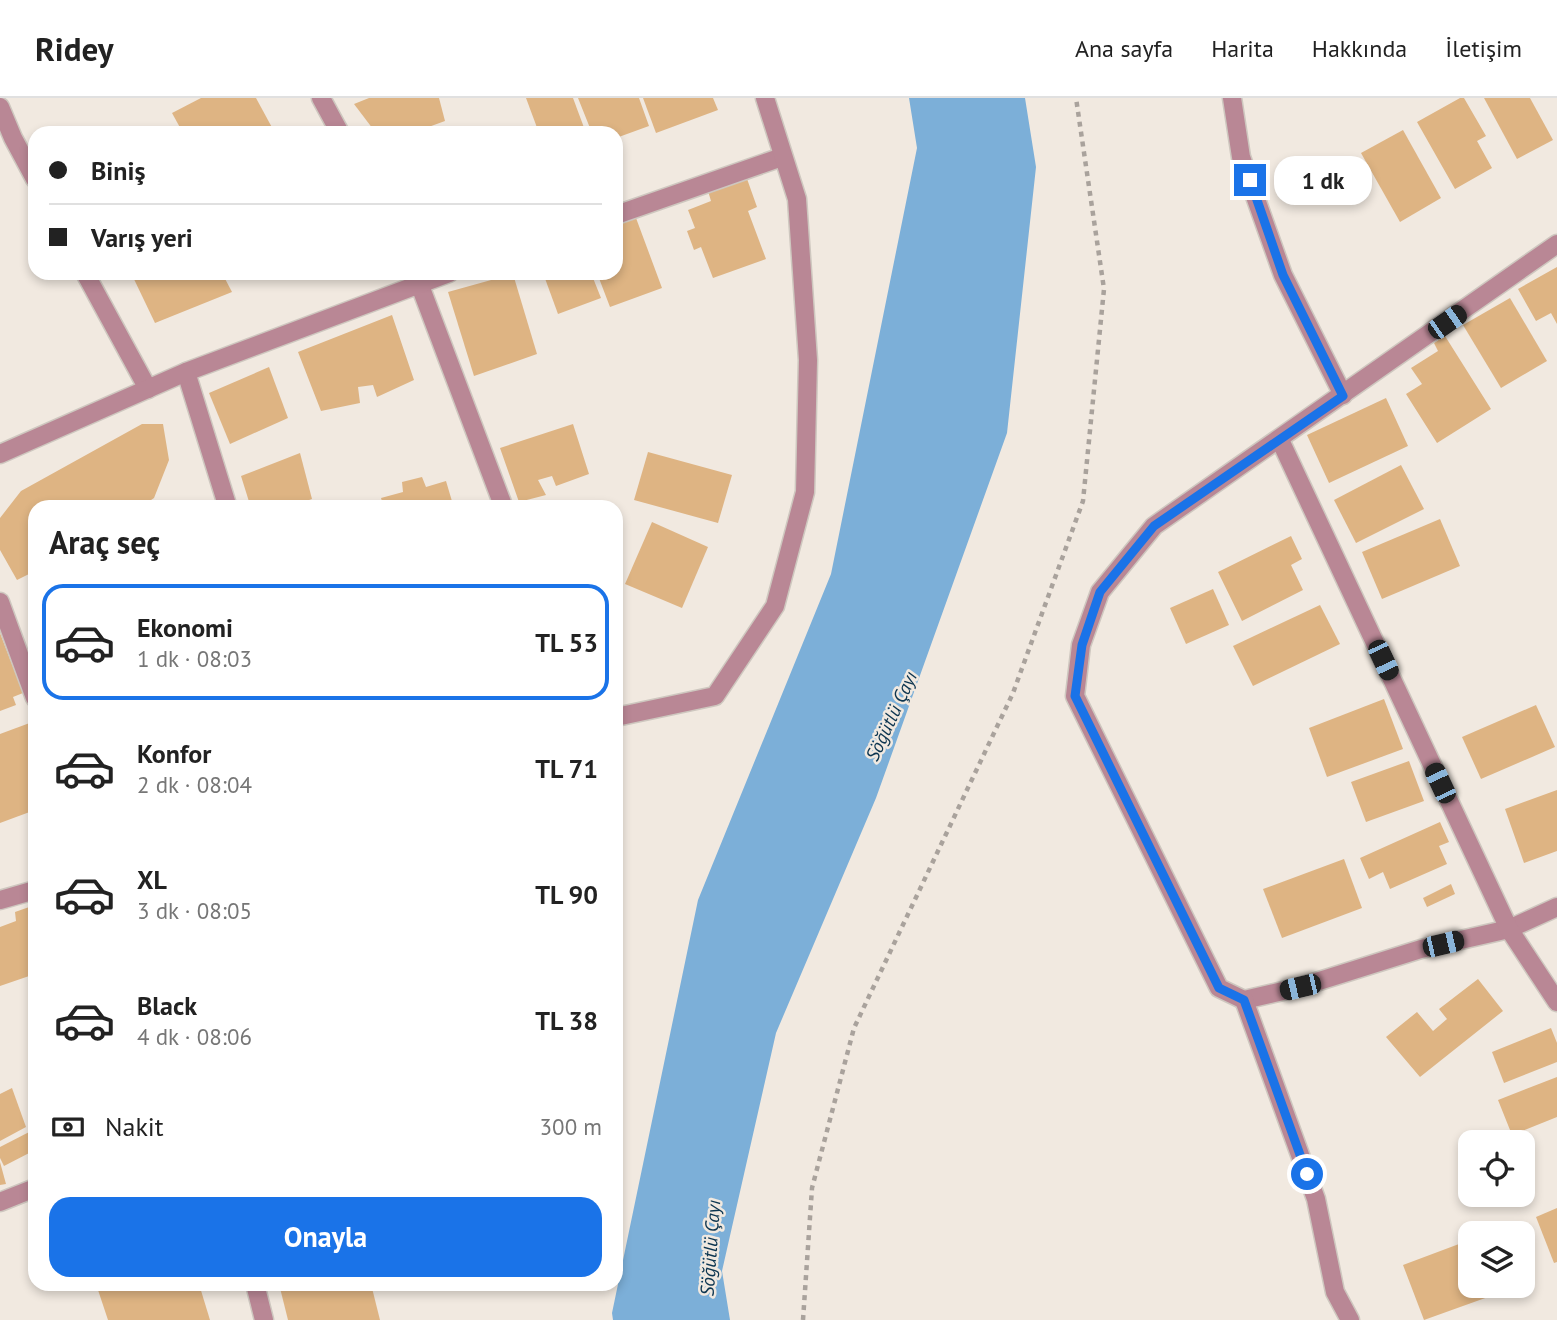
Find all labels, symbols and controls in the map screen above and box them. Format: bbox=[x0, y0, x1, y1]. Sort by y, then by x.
text: Ridey bbox=[35, 27, 114, 70]
text: Ana sayfa bbox=[1075, 33, 1173, 64]
text: Harita bbox=[1211, 33, 1274, 64]
text: Hakkında bbox=[1312, 33, 1407, 64]
text: İletişim bbox=[1445, 33, 1522, 64]
text: Biniş bbox=[91, 154, 146, 187]
callout: 1 dk bbox=[1274, 155, 1372, 204]
route end bbox=[1234, 164, 1266, 196]
text: 1 dk bbox=[1302, 166, 1344, 195]
text: Varış yeri bbox=[91, 221, 193, 254]
car bbox=[1424, 301, 1471, 343]
text: Araç seç bbox=[49, 521, 160, 563]
icon: car bbox=[53, 611, 116, 674]
text: Ekonomi bbox=[137, 611, 233, 644]
text: TL 53 bbox=[535, 626, 598, 659]
car bbox=[1365, 637, 1402, 683]
text: 1 dk · 08:03 bbox=[137, 644, 252, 673]
water label: Söğütlü Çayı bbox=[860, 667, 922, 765]
icon: car bbox=[53, 737, 116, 800]
text: Konfor bbox=[137, 737, 211, 770]
text: TL 71 bbox=[535, 752, 598, 785]
car bbox=[1422, 760, 1459, 806]
text: 2 dk · 08:04 bbox=[137, 770, 252, 799]
icon: car bbox=[53, 863, 116, 926]
text: XL bbox=[137, 863, 167, 896]
text: TL 90 bbox=[535, 878, 598, 911]
text: 3 dk · 08:05 bbox=[137, 896, 252, 925]
car bbox=[1421, 929, 1466, 959]
car bbox=[1278, 972, 1323, 1002]
icon: car bbox=[53, 989, 116, 1052]
text: Black bbox=[137, 989, 197, 1022]
text: TL 38 bbox=[535, 1004, 598, 1037]
text: 4 dk · 08:06 bbox=[137, 1022, 252, 1051]
icon: cash bbox=[49, 1108, 87, 1146]
text: Nakit bbox=[105, 1110, 164, 1143]
text: 300 m bbox=[540, 1112, 602, 1141]
map controls bbox=[1458, 1130, 1535, 1298]
button: locate bbox=[1458, 1130, 1535, 1207]
route start bbox=[1291, 1158, 1323, 1190]
button: Onayla bbox=[49, 1197, 602, 1277]
water label: Söğütlü Çayı bbox=[695, 1199, 725, 1297]
button: layers bbox=[1458, 1221, 1535, 1298]

